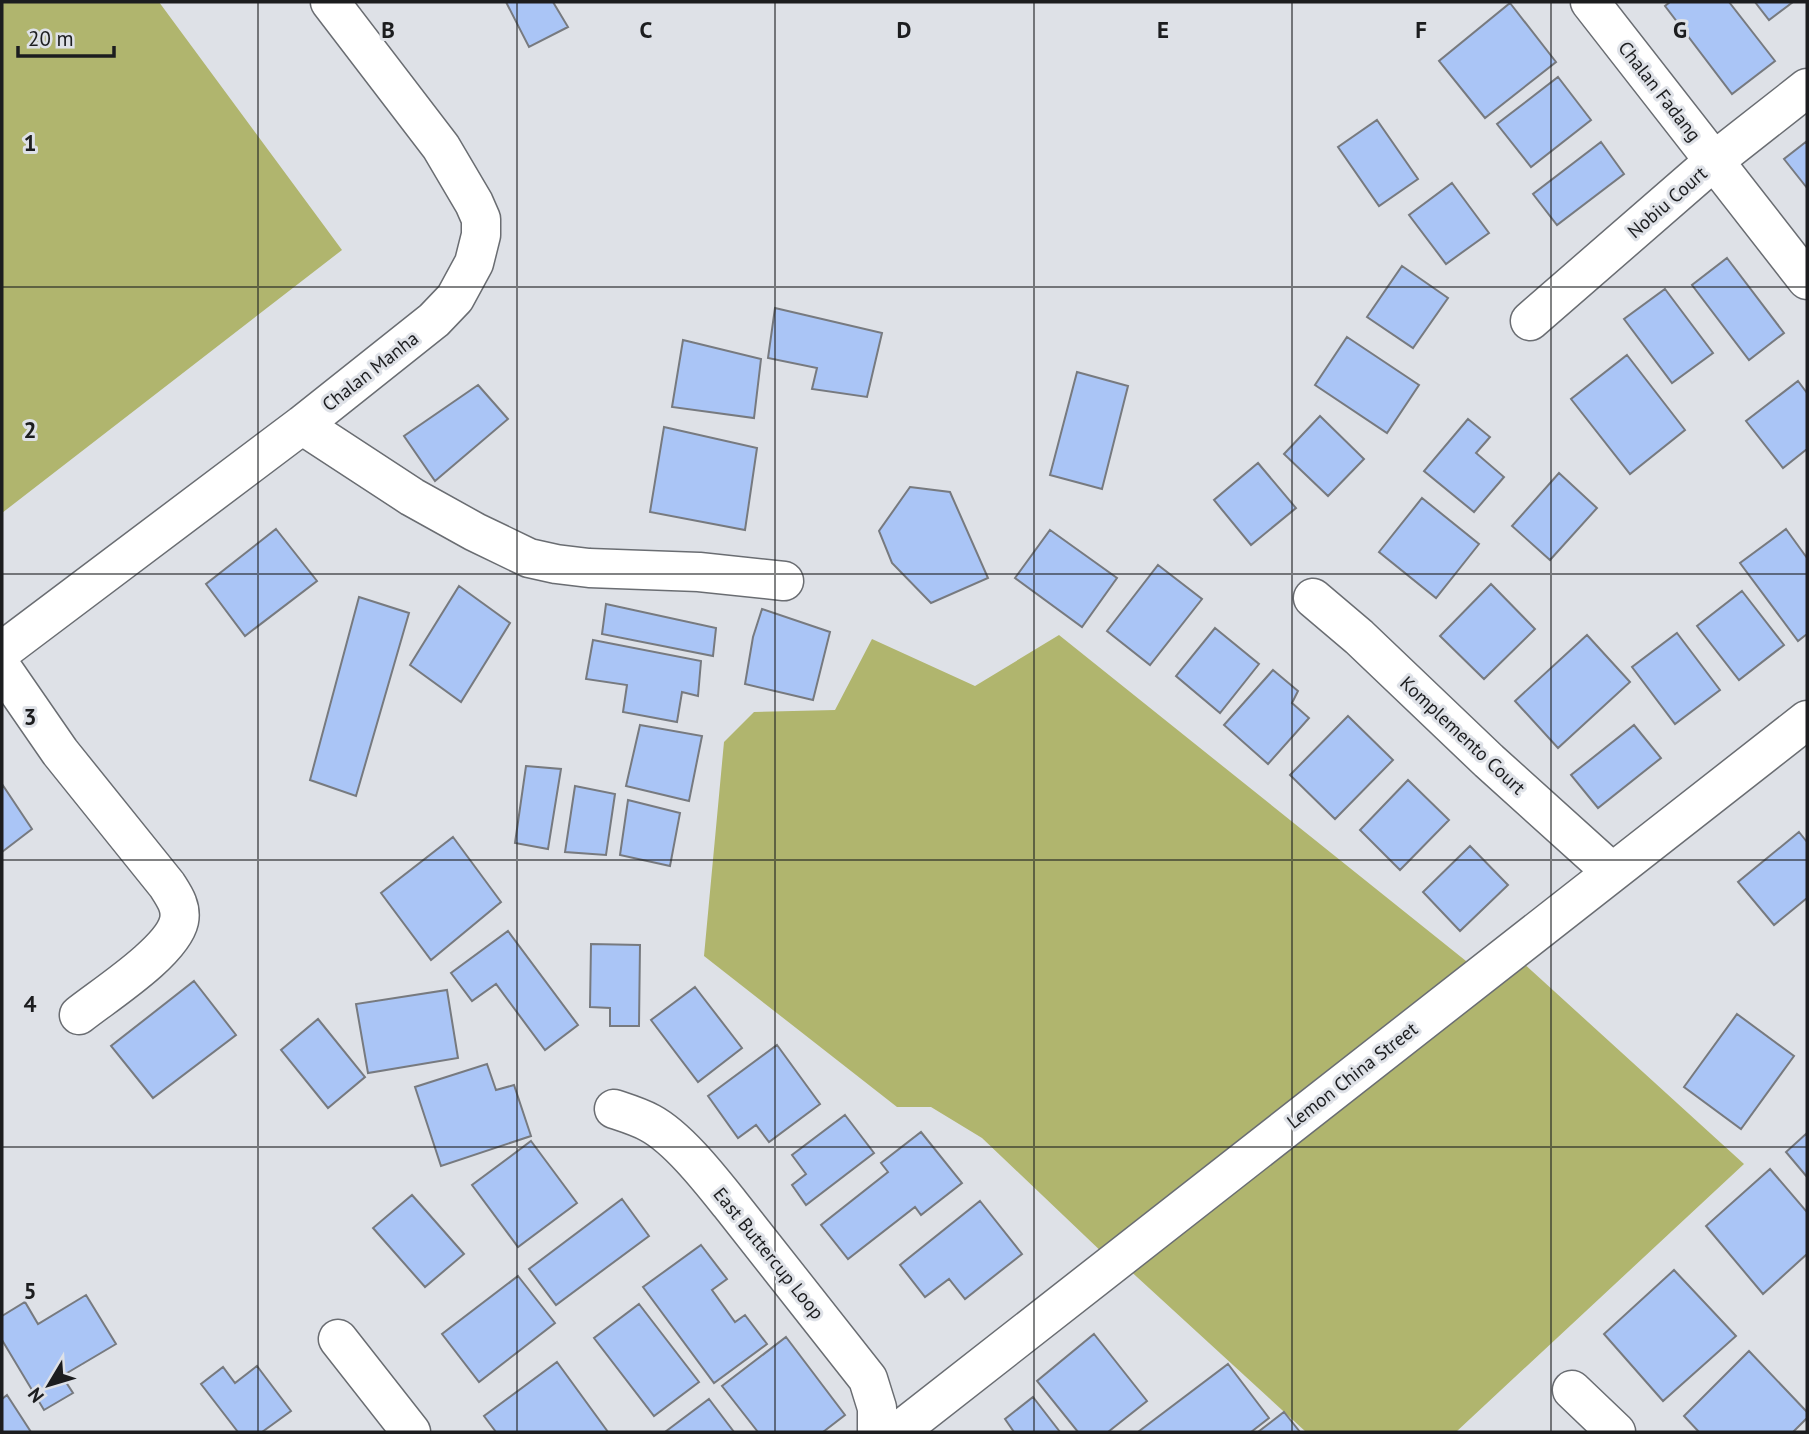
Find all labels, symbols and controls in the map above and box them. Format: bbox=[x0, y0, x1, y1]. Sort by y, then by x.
scale bar bbox=[18, 14, 114, 58]
text: B bbox=[381, 15, 395, 44]
text: C bbox=[640, 15, 653, 44]
text: D bbox=[897, 15, 911, 44]
text: E bbox=[1157, 15, 1169, 44]
text: F bbox=[1415, 15, 1427, 44]
text: G bbox=[1673, 15, 1687, 44]
text: 20 m bbox=[28, 25, 74, 52]
street label: Chalan Fadang bbox=[1613, 36, 1707, 146]
text: 1 bbox=[23, 128, 37, 157]
street label: Nobiu Court bbox=[1622, 161, 1712, 243]
street label: Chalan Manha bbox=[317, 326, 423, 416]
text: 2 bbox=[23, 415, 37, 444]
street label: Komplemento Court bbox=[1395, 671, 1531, 800]
text: 3 bbox=[23, 702, 37, 731]
text: 4 bbox=[23, 989, 37, 1018]
street label: Lemon China Street bbox=[1282, 1016, 1423, 1133]
street label: East Buttercup Loop bbox=[708, 1182, 830, 1324]
text: 5 bbox=[23, 1276, 37, 1305]
north arrow bbox=[14, 1350, 84, 1420]
text: N bbox=[22, 1383, 49, 1408]

